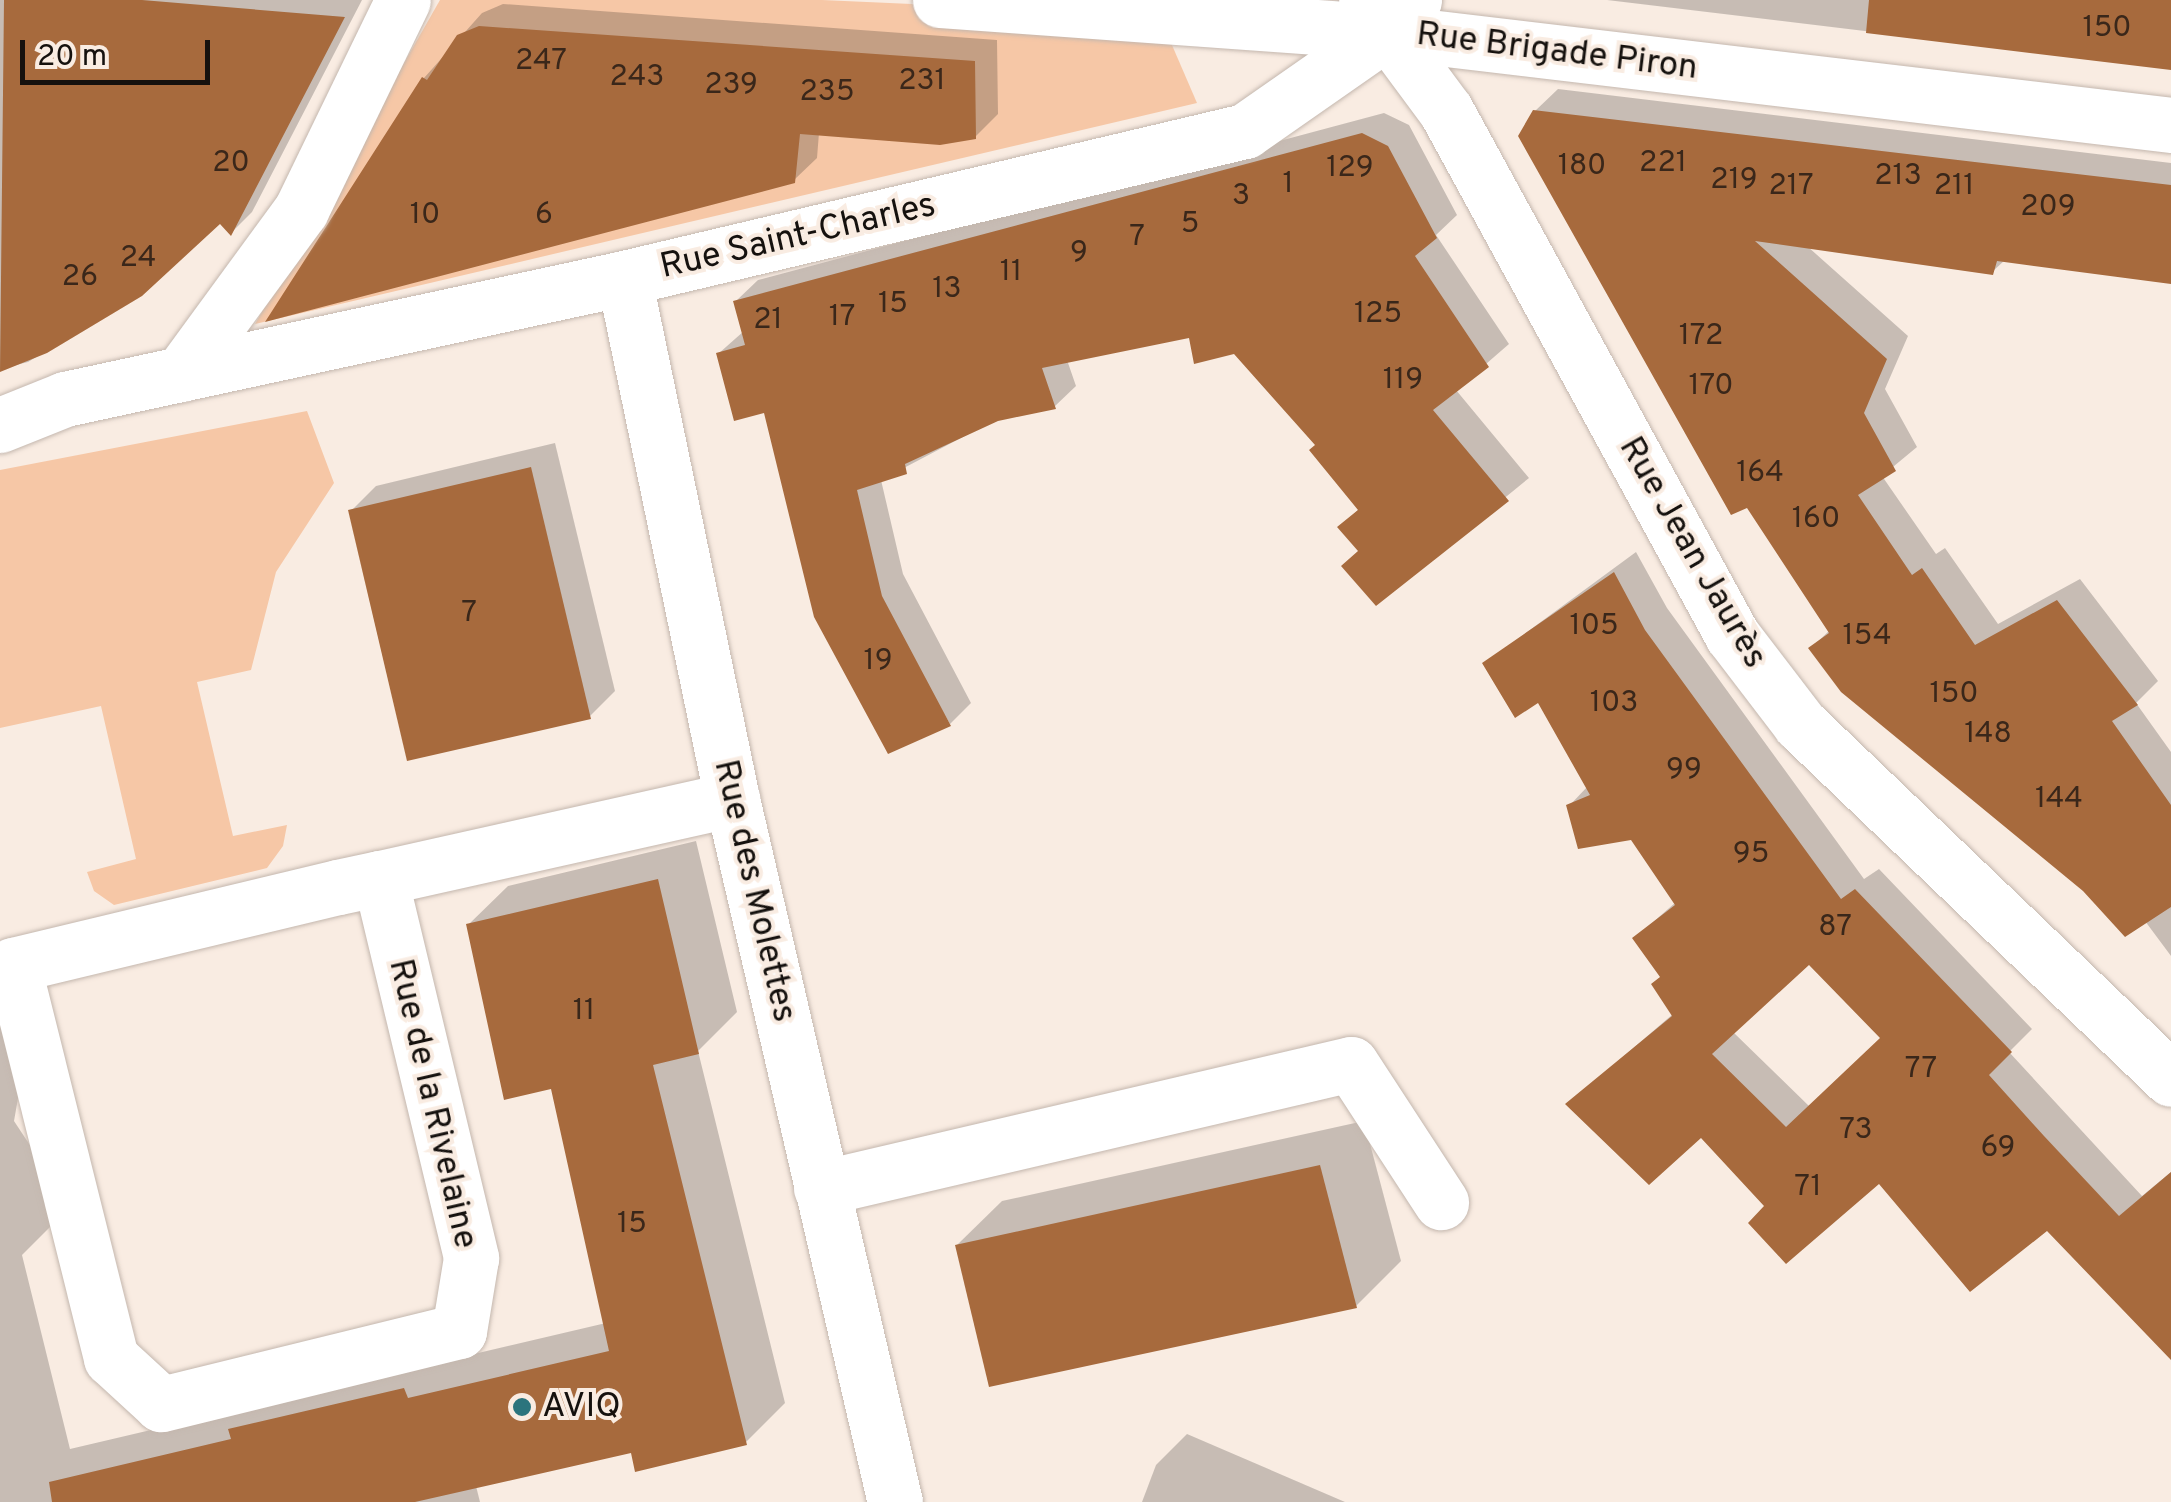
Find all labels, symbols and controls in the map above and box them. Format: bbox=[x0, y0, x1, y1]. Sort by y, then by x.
house number: 150 bbox=[2082, 11, 2132, 47]
street label: Rue Brigade Piron bbox=[1414, 14, 1700, 90]
scale bar bbox=[25, 20, 215, 82]
text: 20 m bbox=[37, 39, 107, 76]
house number: 247 bbox=[515, 44, 567, 80]
house number: 243 bbox=[610, 60, 664, 96]
house number: 231 bbox=[898, 64, 946, 100]
house number: 239 bbox=[704, 68, 758, 104]
house number: 235 bbox=[799, 75, 855, 111]
house number: 20 bbox=[212, 146, 250, 182]
house number: 221 bbox=[1639, 146, 1687, 182]
house number: 180 bbox=[1558, 149, 1606, 185]
house number: 129 bbox=[1326, 151, 1374, 187]
house number: 213 bbox=[1874, 159, 1922, 195]
house number: 219 bbox=[1710, 163, 1758, 199]
house number: 1 bbox=[1282, 167, 1294, 203]
house number: 217 bbox=[1768, 169, 1814, 205]
house number: 211 bbox=[1934, 169, 1974, 205]
house number: 3 bbox=[1232, 179, 1250, 215]
street label: Rue Saint-Charles bbox=[656, 185, 940, 289]
house number: 209 bbox=[2020, 190, 2076, 226]
house number: 10 bbox=[410, 198, 440, 234]
house number: 6 bbox=[535, 198, 553, 234]
house number: 5 bbox=[1181, 207, 1199, 243]
house number: 7 bbox=[1129, 220, 1145, 256]
house number: 9 bbox=[1070, 236, 1088, 272]
house number: 24 bbox=[120, 241, 156, 277]
house number: 11 bbox=[1000, 255, 1022, 291]
house number: 26 bbox=[62, 260, 98, 296]
house number: 13 bbox=[932, 272, 962, 308]
house number: 15 bbox=[878, 287, 908, 323]
house number: 125 bbox=[1354, 297, 1402, 333]
house number: 17 bbox=[829, 300, 855, 336]
house number: 21 bbox=[753, 303, 783, 339]
house number: 172 bbox=[1679, 319, 1723, 355]
house number: 119 bbox=[1383, 363, 1423, 399]
house number: 170 bbox=[1688, 369, 1734, 405]
street label: Rue Jean Jaurès bbox=[1609, 430, 1775, 676]
house number: 164 bbox=[1736, 456, 1784, 492]
house number: 160 bbox=[1792, 502, 1840, 538]
house number: 7 bbox=[461, 596, 477, 632]
house number: 105 bbox=[1569, 609, 1619, 645]
house number: 154 bbox=[1842, 619, 1892, 655]
house number: 19 bbox=[863, 644, 893, 680]
house number: 150 bbox=[1929, 677, 1979, 713]
house number: 103 bbox=[1590, 686, 1638, 722]
house number: 148 bbox=[1964, 717, 2012, 753]
house number: 99 bbox=[1666, 753, 1702, 789]
street label: Rue des Molettes bbox=[703, 756, 805, 1026]
house number: 144 bbox=[2035, 782, 2083, 818]
house number: 95 bbox=[1733, 837, 1769, 873]
house number: 87 bbox=[1818, 910, 1852, 946]
street label: Rue de la Rivelaine bbox=[378, 955, 486, 1253]
house number: 11 bbox=[573, 994, 595, 1030]
house number: 77 bbox=[1905, 1052, 1937, 1088]
house number: 73 bbox=[1839, 1113, 1873, 1149]
house number: 69 bbox=[1981, 1131, 2015, 1167]
house number: 71 bbox=[1794, 1170, 1822, 1206]
house number: 15 bbox=[617, 1207, 647, 1243]
place label: AVIQ bbox=[542, 1386, 621, 1428]
marker: AVIQ bbox=[511, 1396, 533, 1418]

